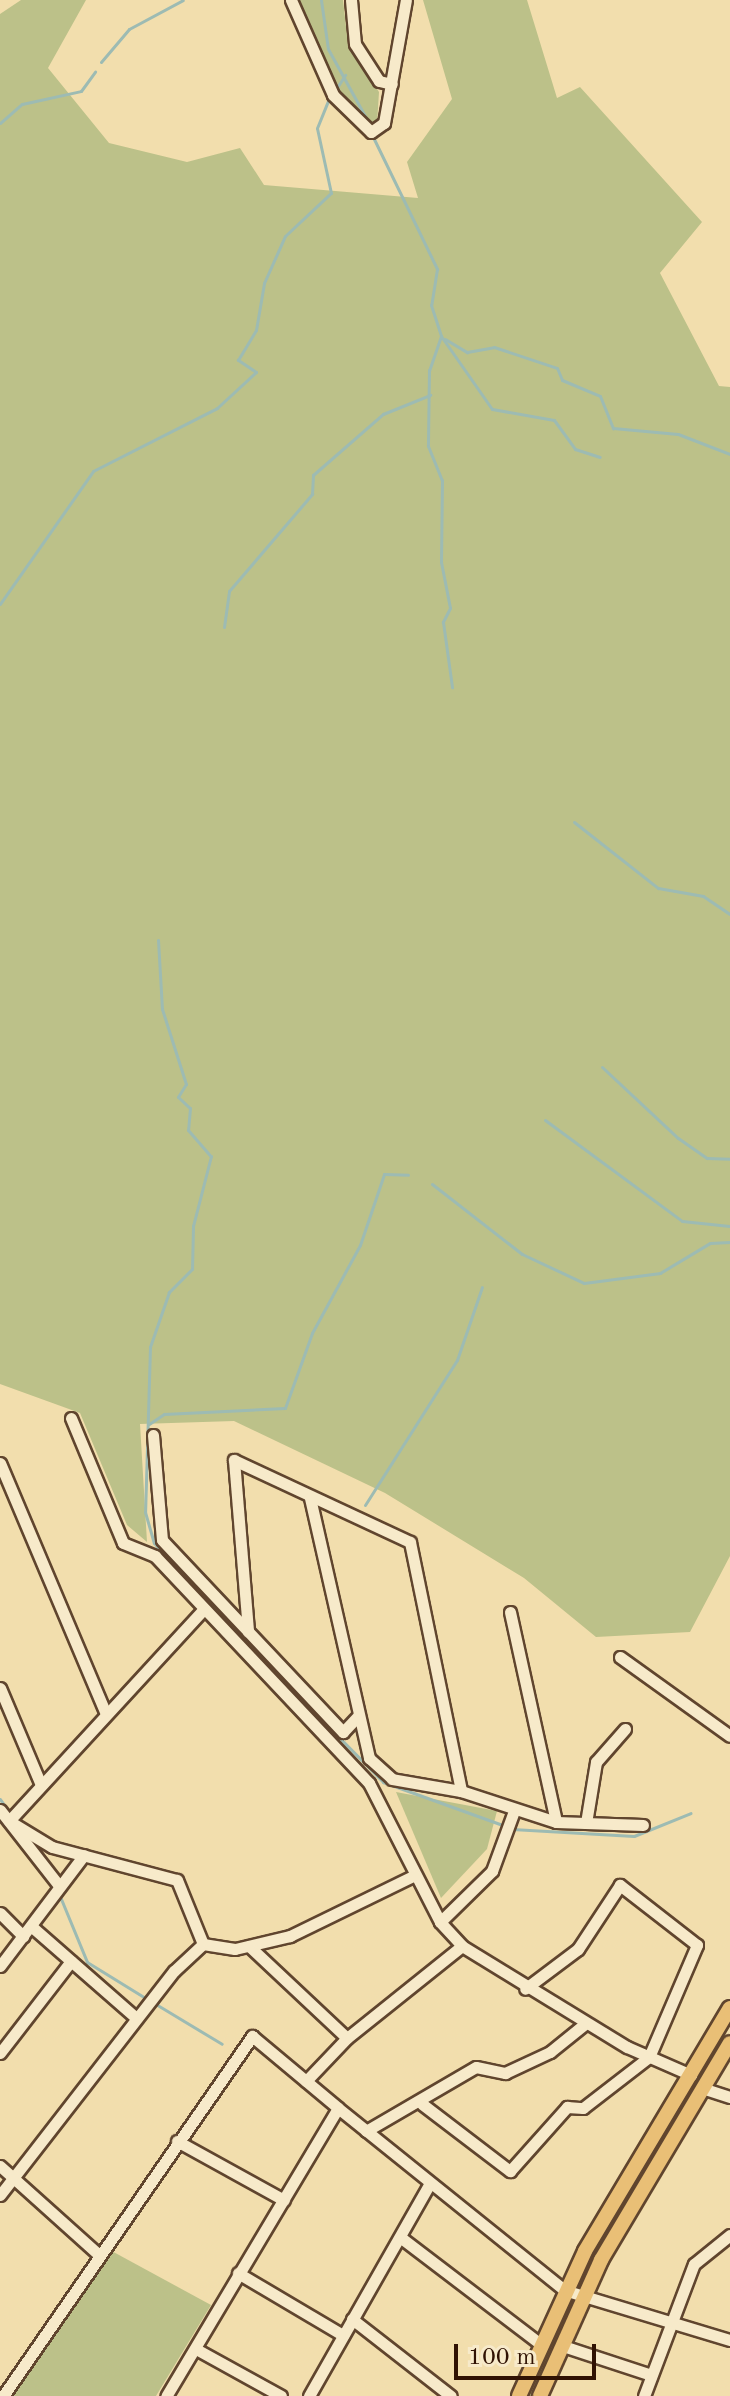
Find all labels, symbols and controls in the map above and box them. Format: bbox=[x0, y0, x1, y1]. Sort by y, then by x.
scale bar bbox=[458, 2328, 600, 2378]
text: 100 m bbox=[468, 2346, 536, 2370]

